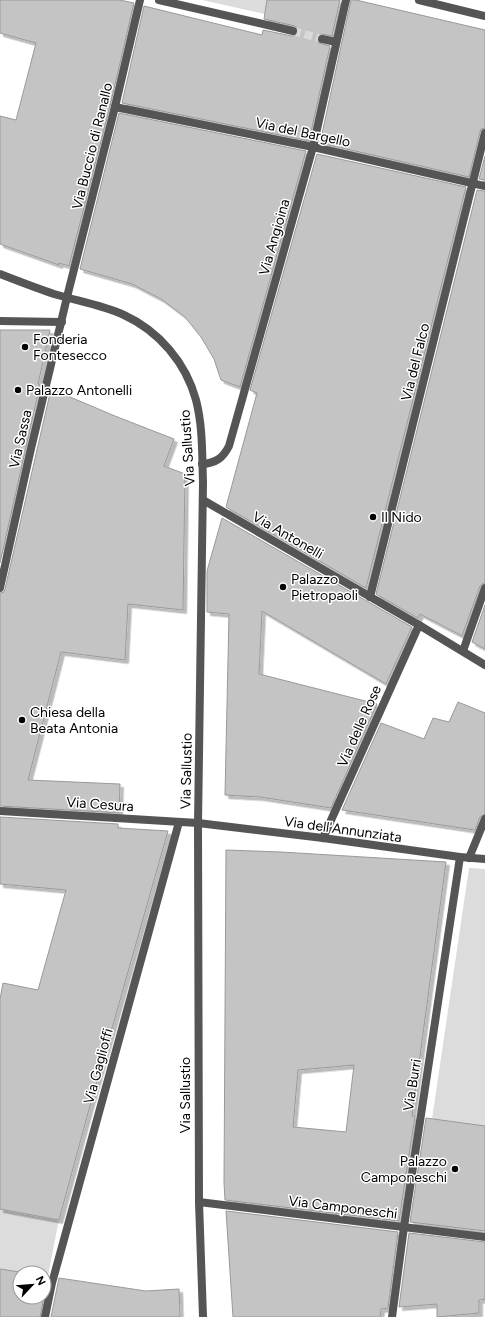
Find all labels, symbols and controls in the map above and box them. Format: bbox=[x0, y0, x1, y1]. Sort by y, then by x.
street label: Via Buccio di Ranallo bbox=[69, 81, 116, 211]
street label: Via del Bargello bbox=[254, 114, 352, 151]
street label: Via Angioina bbox=[255, 197, 293, 277]
street label: Via del Falco bbox=[398, 322, 433, 403]
place label: Fonderia Fontesecco bbox=[33, 331, 107, 364]
marker: Fonderia Fontesecco bbox=[20, 342, 30, 352]
place label: Palazzo Antonelli bbox=[26, 382, 132, 399]
marker: Palazzo Antonelli bbox=[13, 385, 23, 395]
street label: Via Sassa bbox=[6, 408, 35, 470]
street label: Via Sallustio bbox=[176, 409, 199, 487]
street label: Via Antonelli bbox=[249, 508, 326, 563]
place label: Il Nido bbox=[381, 509, 422, 526]
marker: Il Nido bbox=[368, 512, 378, 522]
place label: Palazzo Pietropaoli bbox=[291, 571, 358, 604]
marker: Palazzo Pietropaoli bbox=[278, 582, 288, 592]
street label: Via delle Rose bbox=[334, 682, 385, 770]
place label: Chiesa della Beata Antonia bbox=[30, 704, 118, 737]
marker: Chiesa della Beata Antonia bbox=[17, 715, 27, 725]
street label: Via Sallustio bbox=[177, 733, 196, 809]
street label: Via Cesura bbox=[66, 794, 134, 815]
street label: Via dell'Annunziata bbox=[283, 813, 403, 846]
street label: Via Gaglioffi bbox=[80, 1026, 117, 1106]
street label: Via Sallustio bbox=[177, 1057, 194, 1133]
street label: Via Burri bbox=[400, 1058, 425, 1112]
place label: Palazzo Camponeschi bbox=[361, 1153, 447, 1186]
marker: Palazzo Camponeschi bbox=[450, 1164, 460, 1174]
street label: Via Camponeschi bbox=[287, 1192, 398, 1223]
north arrow bbox=[12, 1265, 52, 1305]
text: N bbox=[33, 1274, 48, 1288]

